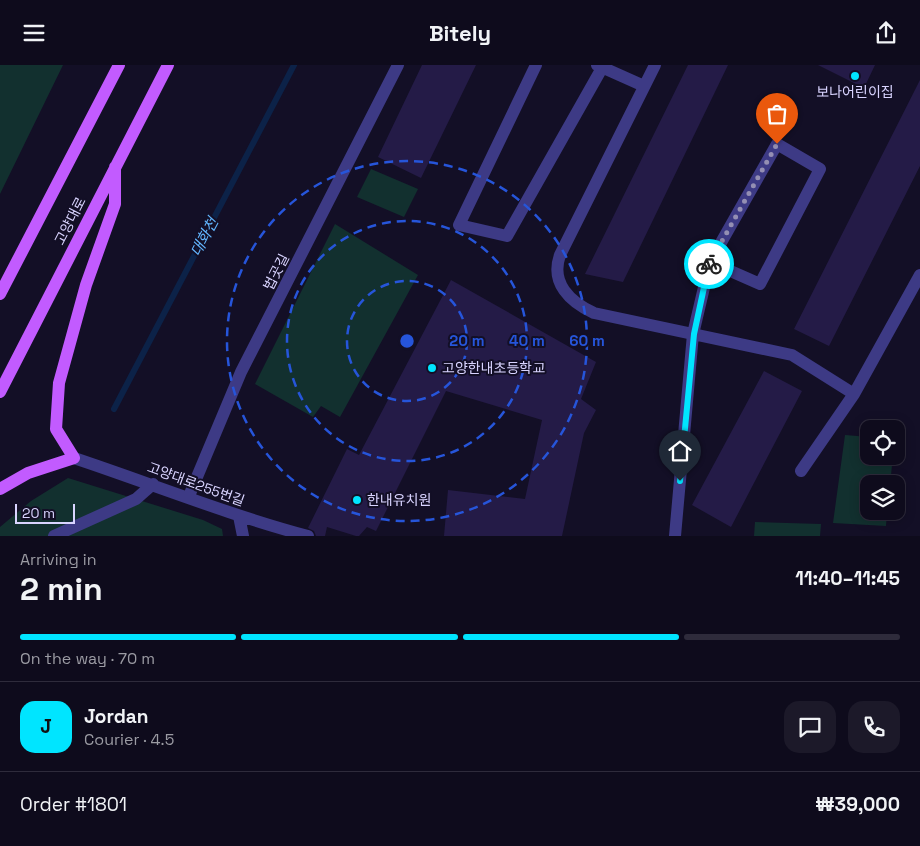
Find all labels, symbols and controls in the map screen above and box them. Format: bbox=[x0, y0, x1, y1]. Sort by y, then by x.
icon: menu bbox=[20, 19, 48, 47]
text: Bitely bbox=[429, 19, 491, 47]
icon: share bbox=[872, 19, 900, 47]
marker: 보나어린이집 bbox=[849, 70, 861, 82]
place label: 보나어린이집 bbox=[816, 83, 894, 101]
pin bbox=[756, 93, 798, 144]
icon: bag bbox=[763, 100, 791, 128]
street label: 고양대로 bbox=[50, 194, 90, 248]
water label: 대화천 bbox=[186, 212, 223, 260]
courier bbox=[684, 239, 734, 289]
icon: bike bbox=[695, 250, 723, 278]
street label: 법곳길 bbox=[259, 251, 293, 293]
text: 20 m bbox=[449, 331, 485, 350]
text: 40 m bbox=[509, 331, 545, 350]
text: 60 m bbox=[569, 331, 605, 350]
centre of rings bbox=[398, 332, 416, 350]
place label: 고양한내초등학교 bbox=[442, 359, 545, 377]
marker: 고양한내초등학교 bbox=[426, 362, 438, 374]
map controls bbox=[860, 420, 905, 520]
button: locate bbox=[860, 420, 905, 465]
pin bbox=[659, 430, 701, 481]
icon: home bbox=[666, 437, 694, 465]
street label: 고양대로255번길 bbox=[145, 458, 247, 510]
button: layers bbox=[860, 475, 905, 520]
place label: 한내유치원 bbox=[367, 491, 431, 509]
marker: 한내유치원 bbox=[351, 494, 363, 506]
scale bar bbox=[15, 501, 75, 524]
text: 20 m bbox=[22, 504, 55, 522]
text: Arriving in bbox=[20, 549, 97, 570]
text: 11:40–11:45 bbox=[795, 566, 900, 591]
text: 2 min bbox=[20, 569, 103, 609]
text: On the way · 70 m bbox=[20, 648, 155, 669]
button: chat bbox=[784, 701, 836, 753]
button: phone bbox=[848, 701, 900, 753]
text: Jordan bbox=[84, 704, 149, 729]
text: J bbox=[40, 714, 52, 739]
text: Courier · 4.5 bbox=[84, 729, 174, 750]
text: Order #1801 bbox=[20, 792, 127, 817]
text: ₩39,000 bbox=[815, 792, 900, 817]

